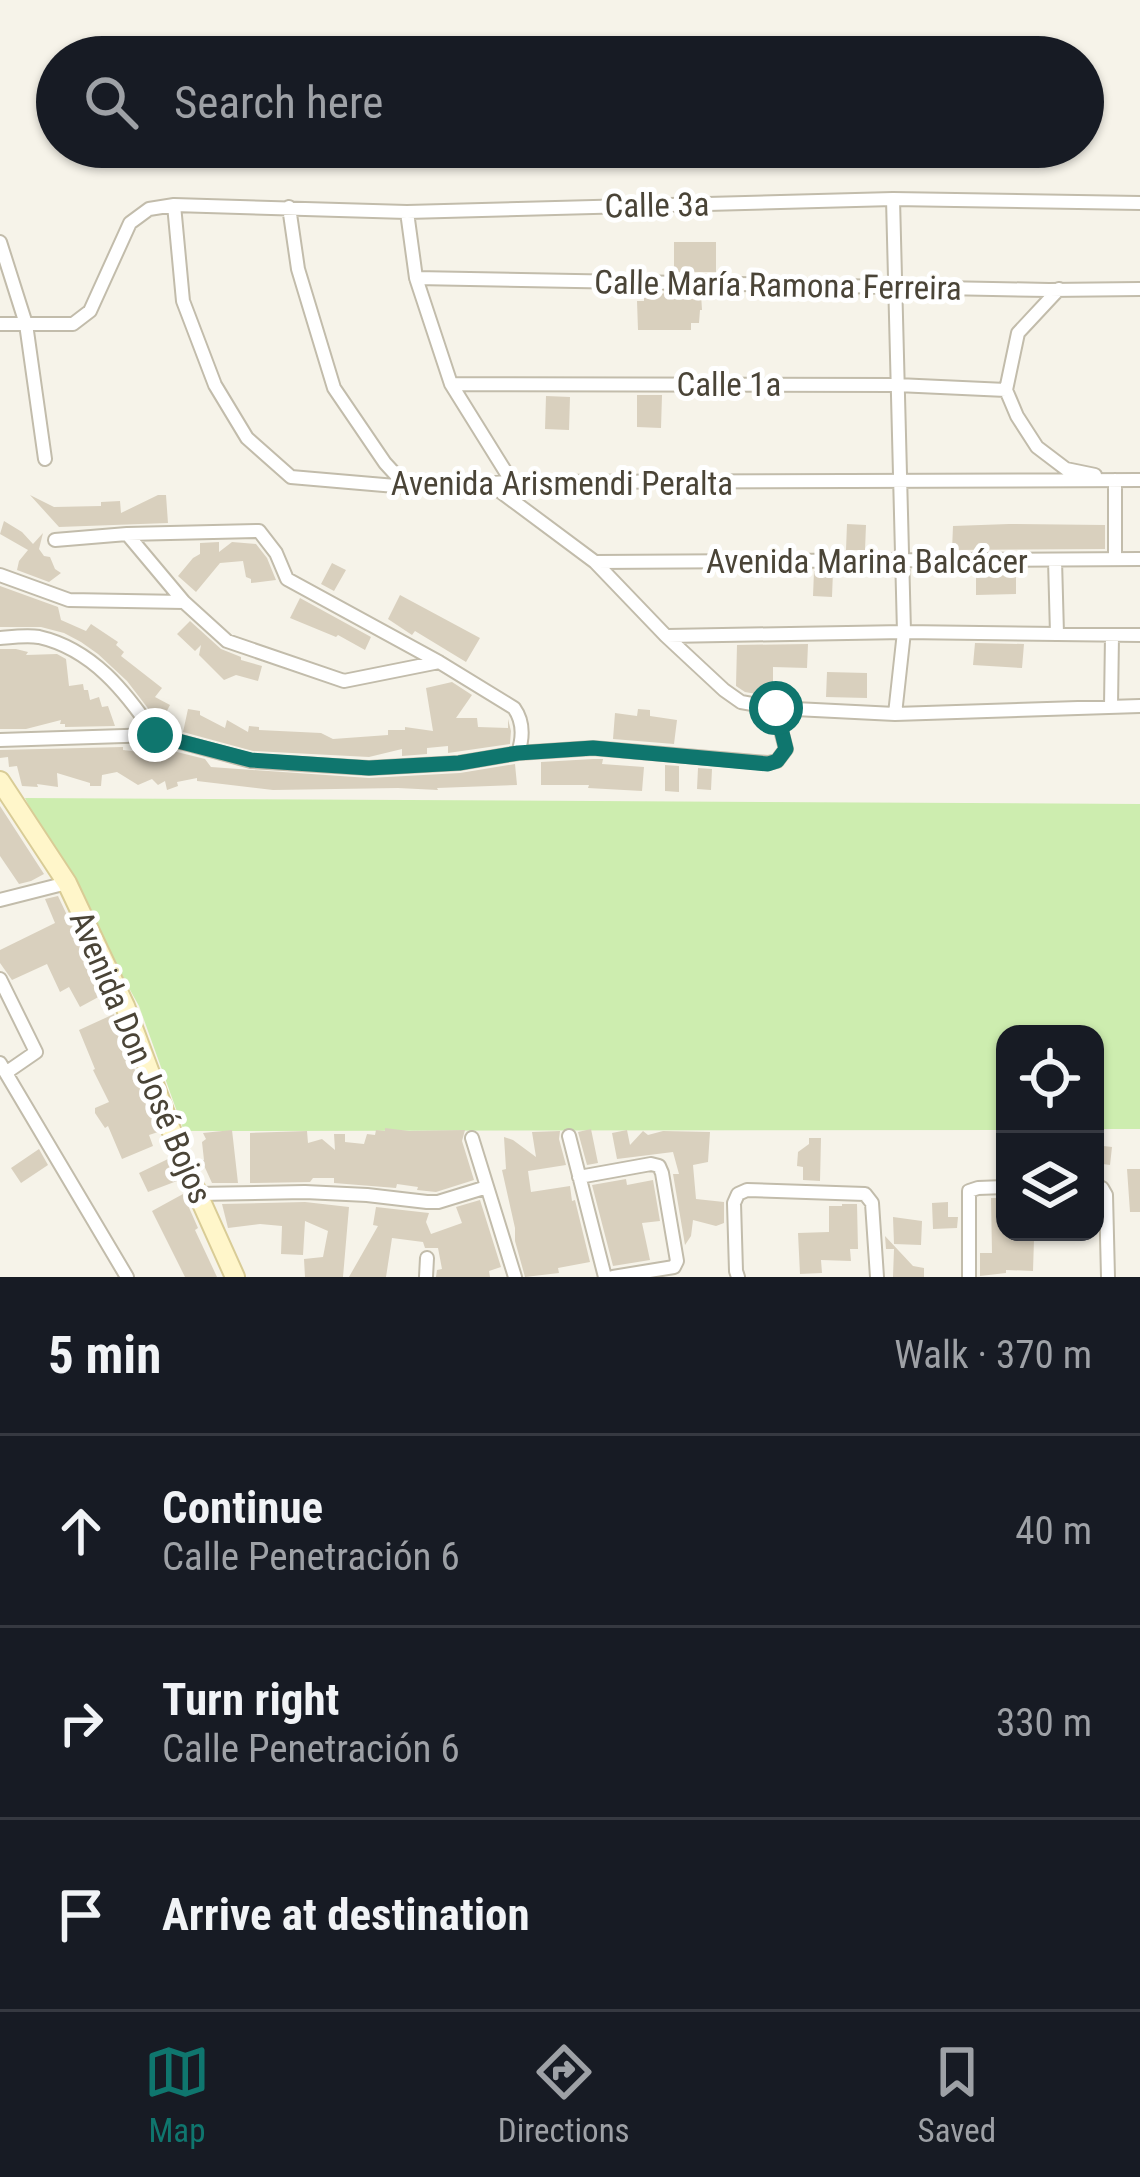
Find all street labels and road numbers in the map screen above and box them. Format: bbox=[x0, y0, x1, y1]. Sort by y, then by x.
street label: Calle 3a bbox=[604, 185, 710, 225]
street label: Calle María Ramona Ferreira bbox=[594, 262, 962, 308]
street label: Calle 1a bbox=[677, 365, 781, 404]
street label: Avenida Arismendi Peralta bbox=[391, 464, 733, 503]
street label: Avenida Marina Balcácer bbox=[706, 542, 1028, 581]
street label: Avenida Don José Bojos bbox=[62, 905, 220, 1209]

